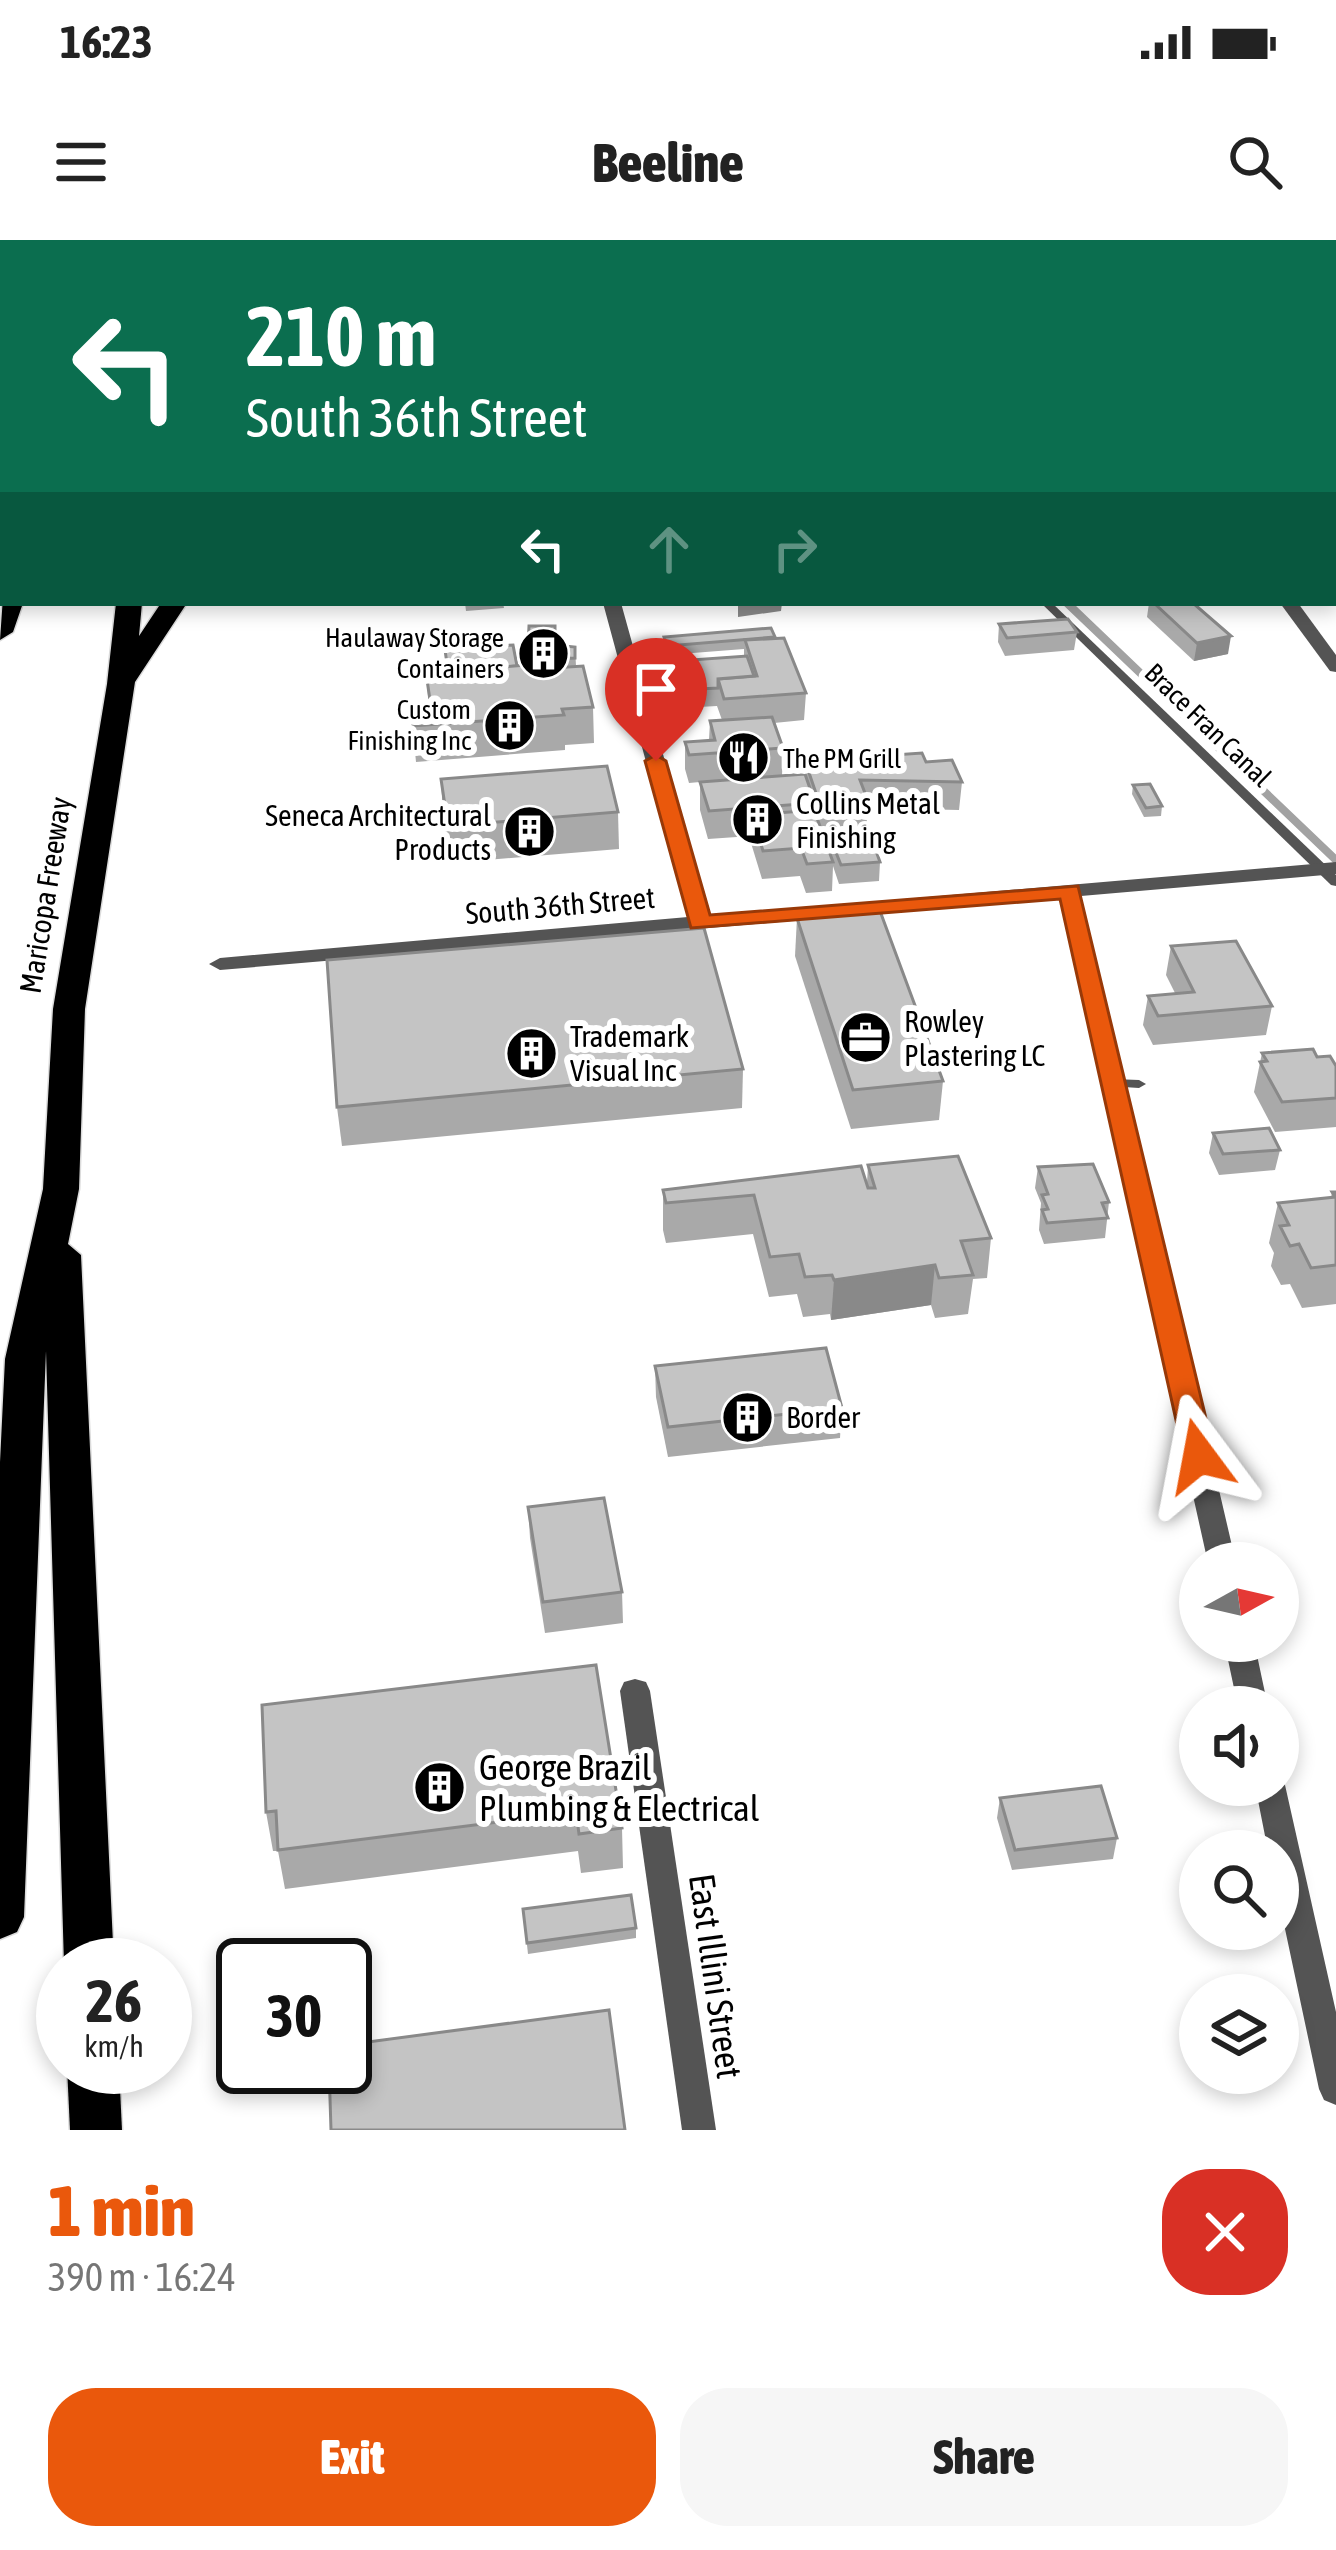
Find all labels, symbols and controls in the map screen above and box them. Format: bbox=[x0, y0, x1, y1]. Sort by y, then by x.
text: 16:23 bbox=[60, 16, 153, 68]
icon: menu bbox=[48, 129, 114, 195]
icon: search bbox=[1222, 129, 1288, 195]
text: Beeline bbox=[592, 132, 744, 193]
icon: left bbox=[48, 288, 204, 444]
text: 210 m bbox=[246, 288, 436, 384]
text: South 36th Street bbox=[246, 387, 588, 448]
icon: left bbox=[510, 516, 576, 582]
icon: ahead bbox=[636, 516, 702, 582]
icon: right bbox=[762, 516, 828, 582]
place label: Haulaway Storage Containers bbox=[325, 622, 504, 684]
building icon: Haulaway Storage Containers bbox=[515, 625, 571, 681]
pin bbox=[605, 638, 707, 761]
icon: arrive bbox=[623, 656, 689, 722]
street label: Brace Fran Canal bbox=[1138, 657, 1278, 793]
place label: Custom Finishing Inc bbox=[347, 694, 471, 756]
building icon: Custom Finishing Inc bbox=[482, 697, 538, 753]
restaurant icon: The PM Grill bbox=[716, 730, 772, 786]
place label: The PM Grill bbox=[783, 743, 901, 774]
place label: Collins Metal Finishing bbox=[796, 786, 940, 854]
building icon: Collins Metal Finishing bbox=[729, 792, 785, 848]
street label: Maricopa Freeway bbox=[13, 794, 77, 996]
place label: Seneca Architectural Products bbox=[265, 798, 491, 866]
building icon: Seneca Architectural Products bbox=[502, 804, 558, 860]
street label: South 36th Street bbox=[464, 880, 656, 930]
place label: Rowley Plastering LC bbox=[904, 1004, 1045, 1072]
office icon: Rowley Plastering LC bbox=[837, 1010, 893, 1066]
place label: Trademark Visual Inc bbox=[570, 1019, 689, 1087]
building icon: Trademark Visual Inc bbox=[503, 1025, 559, 1081]
building icon: Border bbox=[719, 1389, 775, 1445]
position arrow bbox=[1136, 1393, 1262, 1519]
place label: Border bbox=[786, 1400, 861, 1434]
north arrow bbox=[1179, 1542, 1299, 1662]
map controls bbox=[1179, 1542, 1299, 2094]
button: sound bbox=[1179, 1686, 1299, 1806]
place label: George Brazil Plumbing & Electrical bbox=[479, 1746, 760, 1829]
building icon: George Brazil Plumbing & Electrical bbox=[412, 1760, 468, 1816]
button: search bbox=[1179, 1830, 1299, 1950]
street label: East Illini Street bbox=[681, 1871, 751, 2081]
speed limit sign: 30 bbox=[216, 1938, 372, 2094]
text: 26 bbox=[86, 1966, 142, 2035]
button: layers bbox=[1179, 1974, 1299, 2094]
text: km/h bbox=[84, 2029, 144, 2063]
text: 1 min bbox=[48, 2169, 195, 2251]
button: close bbox=[1162, 2169, 1288, 2295]
text: 390 m · 16:24 bbox=[48, 2255, 236, 2299]
button: Exit bbox=[48, 2388, 656, 2526]
button: Share bbox=[680, 2388, 1288, 2526]

